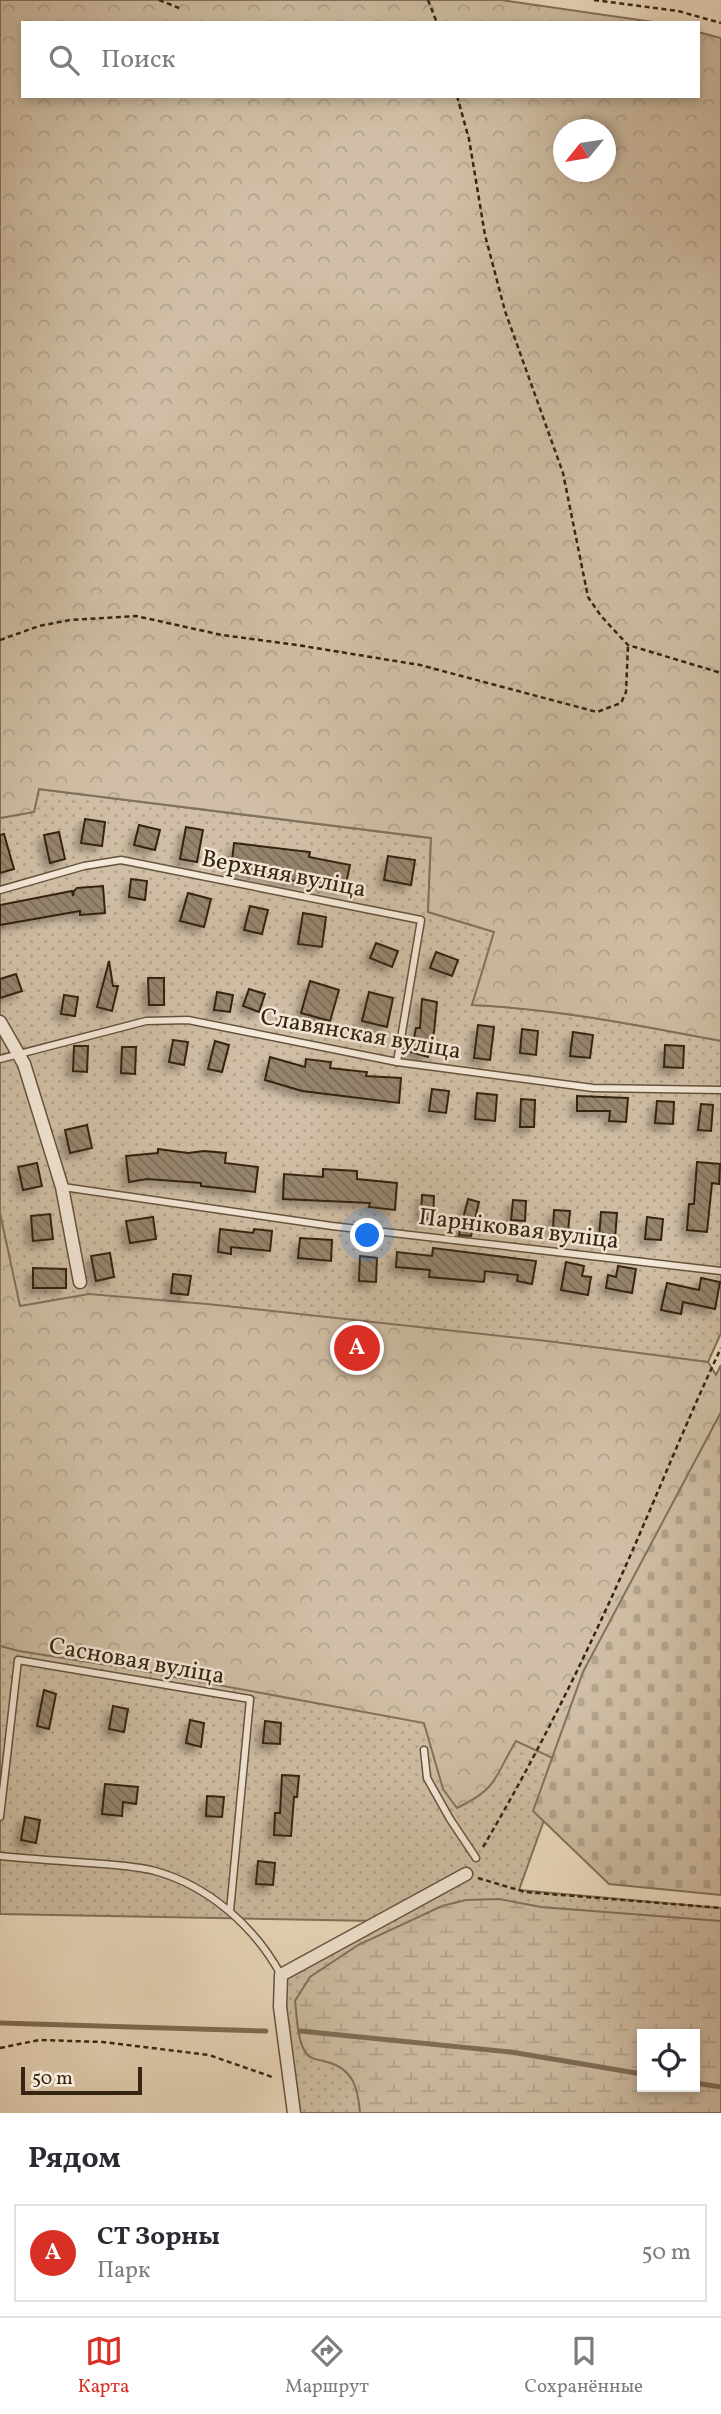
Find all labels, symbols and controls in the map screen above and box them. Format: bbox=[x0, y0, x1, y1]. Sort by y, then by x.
search box bbox=[21, 21, 700, 98]
icon: search bbox=[45, 41, 83, 79]
text: Поиск bbox=[101, 42, 175, 78]
north arrow bbox=[553, 119, 616, 182]
street label: Верхняя вуліца bbox=[198, 842, 369, 908]
street label: Славянская вуліца bbox=[258, 1001, 464, 1069]
street label: Парніковая вуліца bbox=[416, 1201, 621, 1259]
your location bbox=[350, 1218, 384, 1252]
pin: A bbox=[334, 1322, 380, 1374]
street label: Сасновая вуліца bbox=[46, 1630, 227, 1694]
map controls bbox=[637, 2029, 700, 2092]
button: locate bbox=[637, 2029, 700, 2092]
scale bar bbox=[21, 2064, 142, 2096]
text: 50 m bbox=[32, 2066, 73, 2092]
text: Рядом bbox=[28, 2138, 121, 2180]
text: СТ Зорны bbox=[97, 2219, 220, 2255]
text: A bbox=[45, 2237, 61, 2269]
text: 50 m bbox=[642, 2237, 691, 2269]
text: Парк bbox=[97, 2255, 150, 2287]
tab: Карта bbox=[78, 2332, 129, 2400]
tab: Маршрут bbox=[285, 2332, 369, 2400]
tab: Сохранённые bbox=[525, 2332, 643, 2400]

